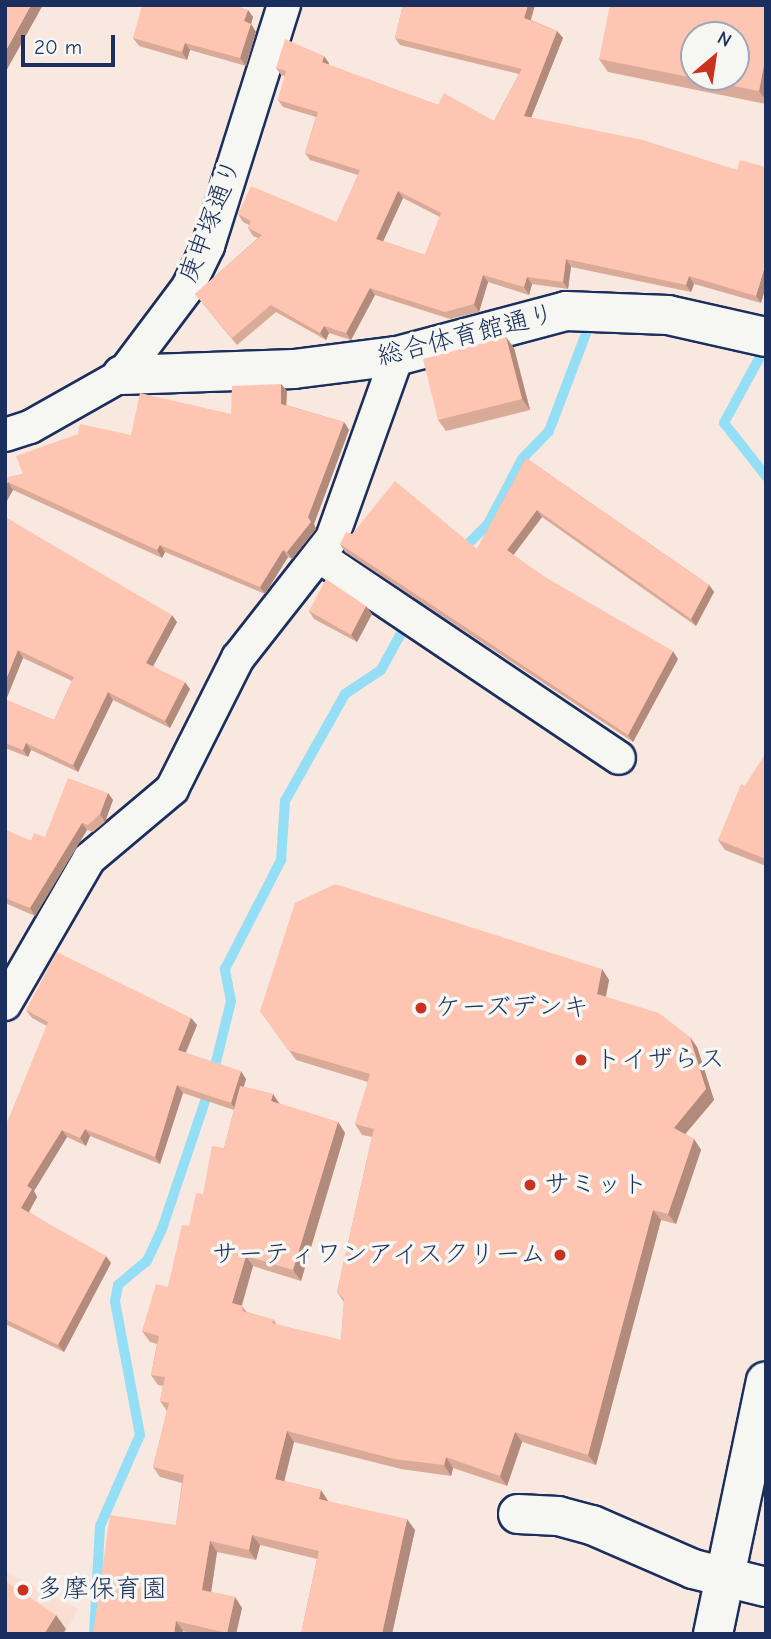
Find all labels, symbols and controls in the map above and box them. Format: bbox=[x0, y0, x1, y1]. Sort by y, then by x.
scale bar bbox=[24, 21, 119, 65]
north arrow bbox=[680, 21, 750, 91]
text: N bbox=[713, 27, 735, 52]
text: 20 m bbox=[34, 35, 82, 59]
street label: 庚申塚通り bbox=[173, 155, 249, 287]
street label: 総合体育館通り bbox=[374, 299, 558, 373]
place label: ケーズデンキ bbox=[435, 992, 591, 1024]
marker: ケーズデンキ bbox=[413, 1000, 429, 1016]
place label: トイザらス bbox=[595, 1044, 725, 1076]
marker: トイザらス bbox=[573, 1052, 589, 1068]
place label: サミット bbox=[544, 1169, 648, 1201]
marker: サミット bbox=[522, 1177, 538, 1193]
place label: サーティワンアイスクリーム bbox=[208, 1239, 546, 1271]
marker: サーティワンアイスクリーム bbox=[552, 1247, 568, 1263]
place label: 多摩保育園 bbox=[37, 1574, 167, 1606]
marker: 多摩保育園 bbox=[15, 1582, 31, 1598]

